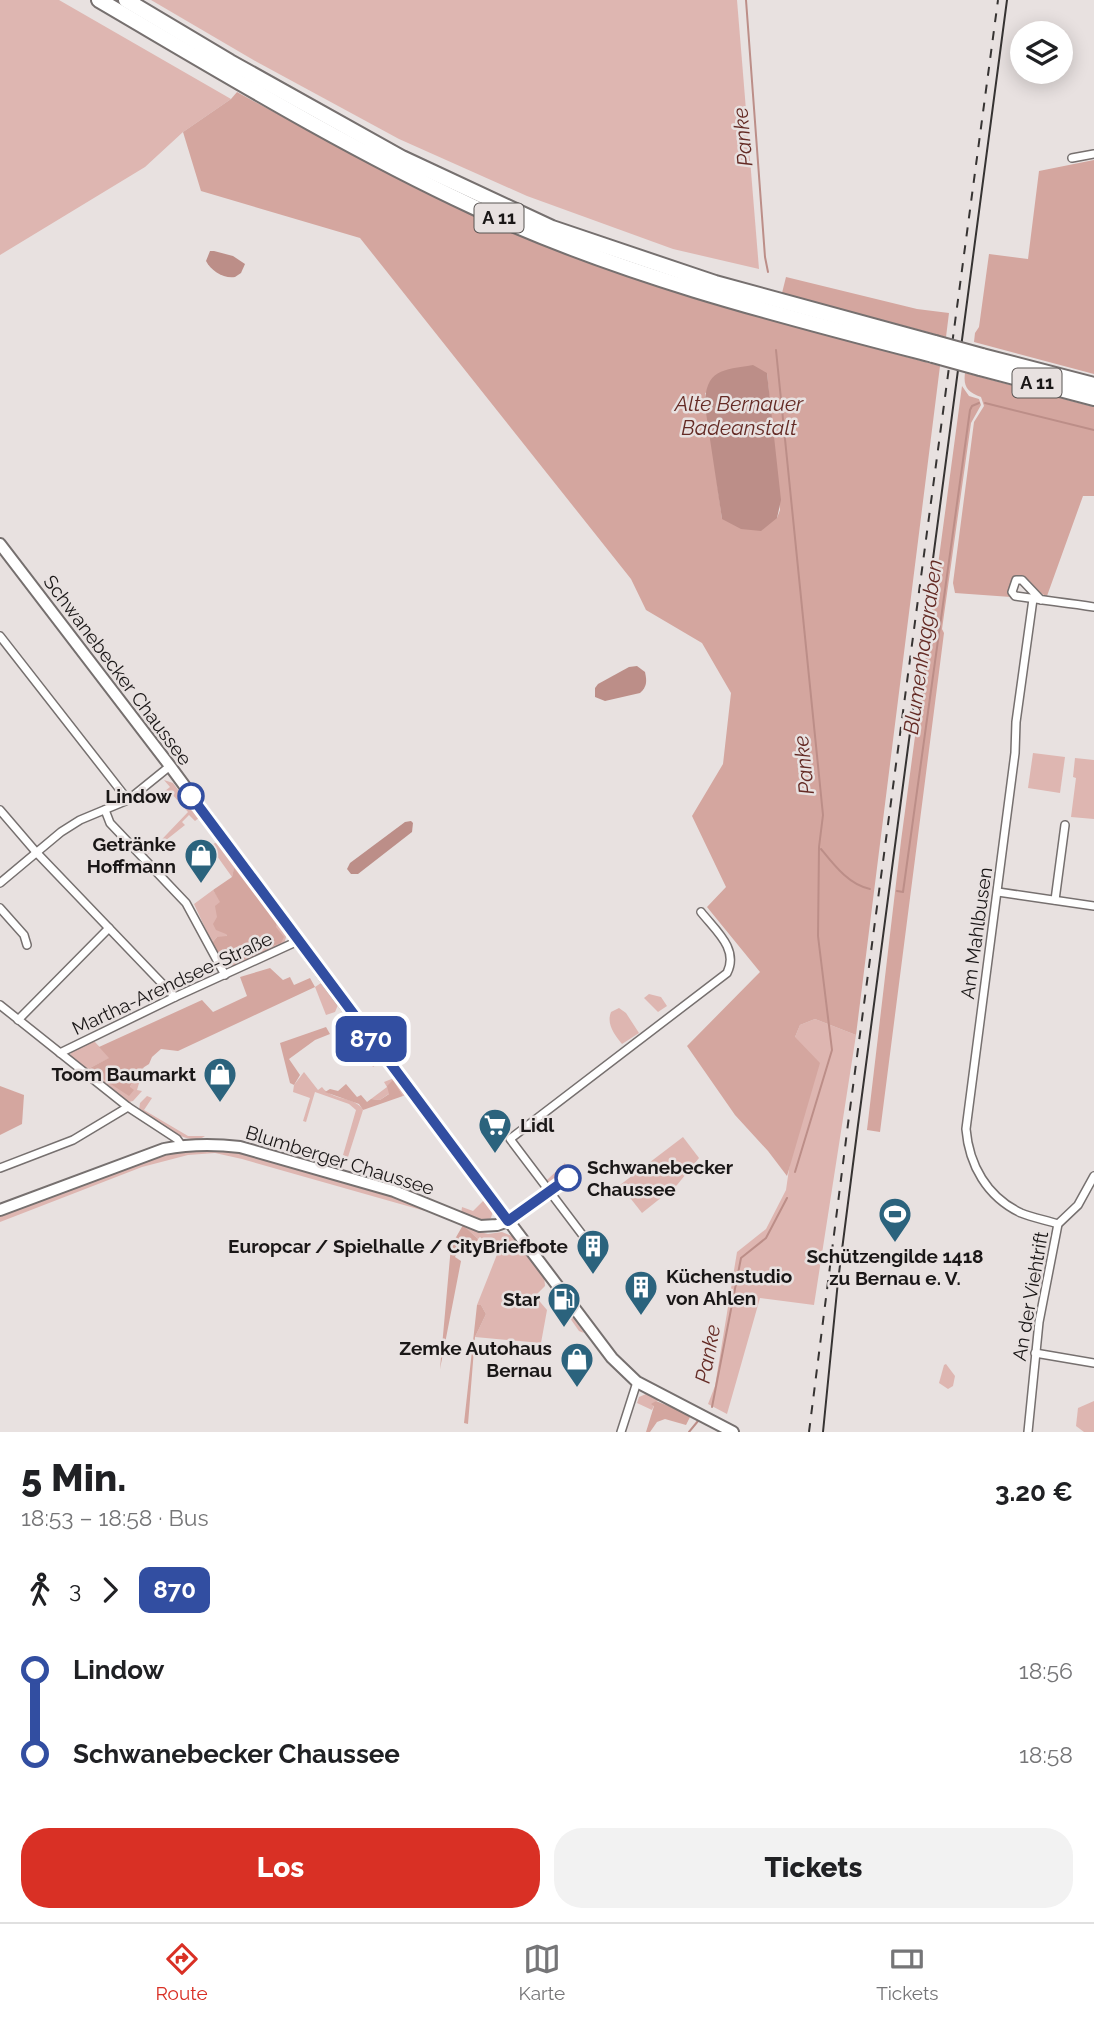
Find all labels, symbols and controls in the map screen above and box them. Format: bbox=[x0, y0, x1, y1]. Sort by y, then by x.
map controls bbox=[1010, 21, 1073, 84]
button: layers bbox=[1010, 21, 1073, 84]
water label: Panke bbox=[727, 106, 758, 168]
road number: A 11 bbox=[475, 204, 524, 232]
road number: A 11 bbox=[1012, 368, 1062, 398]
water label: Alte Bernauer Badeanstalt bbox=[674, 391, 804, 440]
water label: Blumenhaggraben bbox=[898, 558, 947, 736]
street label: Schwanebecker Chaussee bbox=[39, 571, 197, 769]
water label: Panke bbox=[788, 734, 819, 796]
marker: Lindow bbox=[178, 783, 204, 809]
place label: Lindow bbox=[105, 785, 172, 807]
place label: Getränke Hoffmann bbox=[87, 833, 176, 877]
shop icon: Getränke Hoffmann bbox=[182, 836, 220, 885]
street label: Am Mahlbusen bbox=[956, 866, 996, 1000]
street label: Martha-Arendsee-Straße bbox=[68, 927, 276, 1039]
line badge: 870 bbox=[331, 1016, 411, 1062]
text: 870 bbox=[350, 1024, 392, 1053]
shop icon: Toom Baumarkt bbox=[201, 1055, 239, 1104]
place label: Toom Baumarkt bbox=[51, 1063, 197, 1085]
supermarket icon: Lidl bbox=[476, 1106, 514, 1155]
place label: Lidl bbox=[520, 1114, 555, 1136]
street label: Blumberger Chaussee bbox=[243, 1121, 437, 1199]
place label: Schwanebecker Chaussee bbox=[587, 1156, 734, 1200]
marker: Schwanebecker Chaussee bbox=[555, 1165, 581, 1191]
sports icon: Schützengilde 1418 zu Bernau e. V. bbox=[876, 1195, 914, 1244]
building icon: Europcar / Spielhalle / CityBriefbote bbox=[574, 1227, 612, 1276]
street label: An der Viehtrift bbox=[1008, 1229, 1052, 1362]
place label: Europcar / Spielhalle / CityBriefbote bbox=[228, 1235, 568, 1257]
place label: Schützengilde 1418 zu Bernau e. V. bbox=[806, 1245, 984, 1289]
place label: Küchenstudio von Ahlen bbox=[666, 1265, 792, 1309]
building icon: Küchenstudio von Ahlen bbox=[622, 1268, 660, 1317]
fuel station icon: Star bbox=[545, 1280, 583, 1329]
place label: Star bbox=[503, 1288, 541, 1310]
water label: Panke bbox=[690, 1322, 725, 1385]
place label: Zemke Autohaus Bernau bbox=[399, 1337, 552, 1381]
shop icon: Zemke Autohaus Bernau bbox=[558, 1340, 596, 1389]
text: 5 Min. bbox=[21, 1455, 126, 1500]
text: 3.20 € bbox=[995, 1477, 1073, 1507]
text: 18:53 – 18:58 · Bus bbox=[21, 1504, 209, 1531]
icon: walk bbox=[21, 1571, 59, 1609]
icon: forward bbox=[91, 1571, 129, 1609]
text: 870 bbox=[153, 1575, 196, 1604]
text: 3 bbox=[69, 1576, 81, 1603]
text: Lindow bbox=[73, 1655, 164, 1685]
text: 18:56 bbox=[1019, 1657, 1073, 1684]
text: Schwanebecker Chaussee bbox=[73, 1739, 400, 1769]
text: 18:58 bbox=[1019, 1741, 1073, 1768]
button: Los bbox=[21, 1828, 540, 1908]
button: Tickets bbox=[554, 1828, 1073, 1908]
tab: Route bbox=[156, 1940, 208, 2004]
tab: Karte bbox=[519, 1940, 565, 2004]
tab: Tickets bbox=[876, 1940, 938, 2004]

